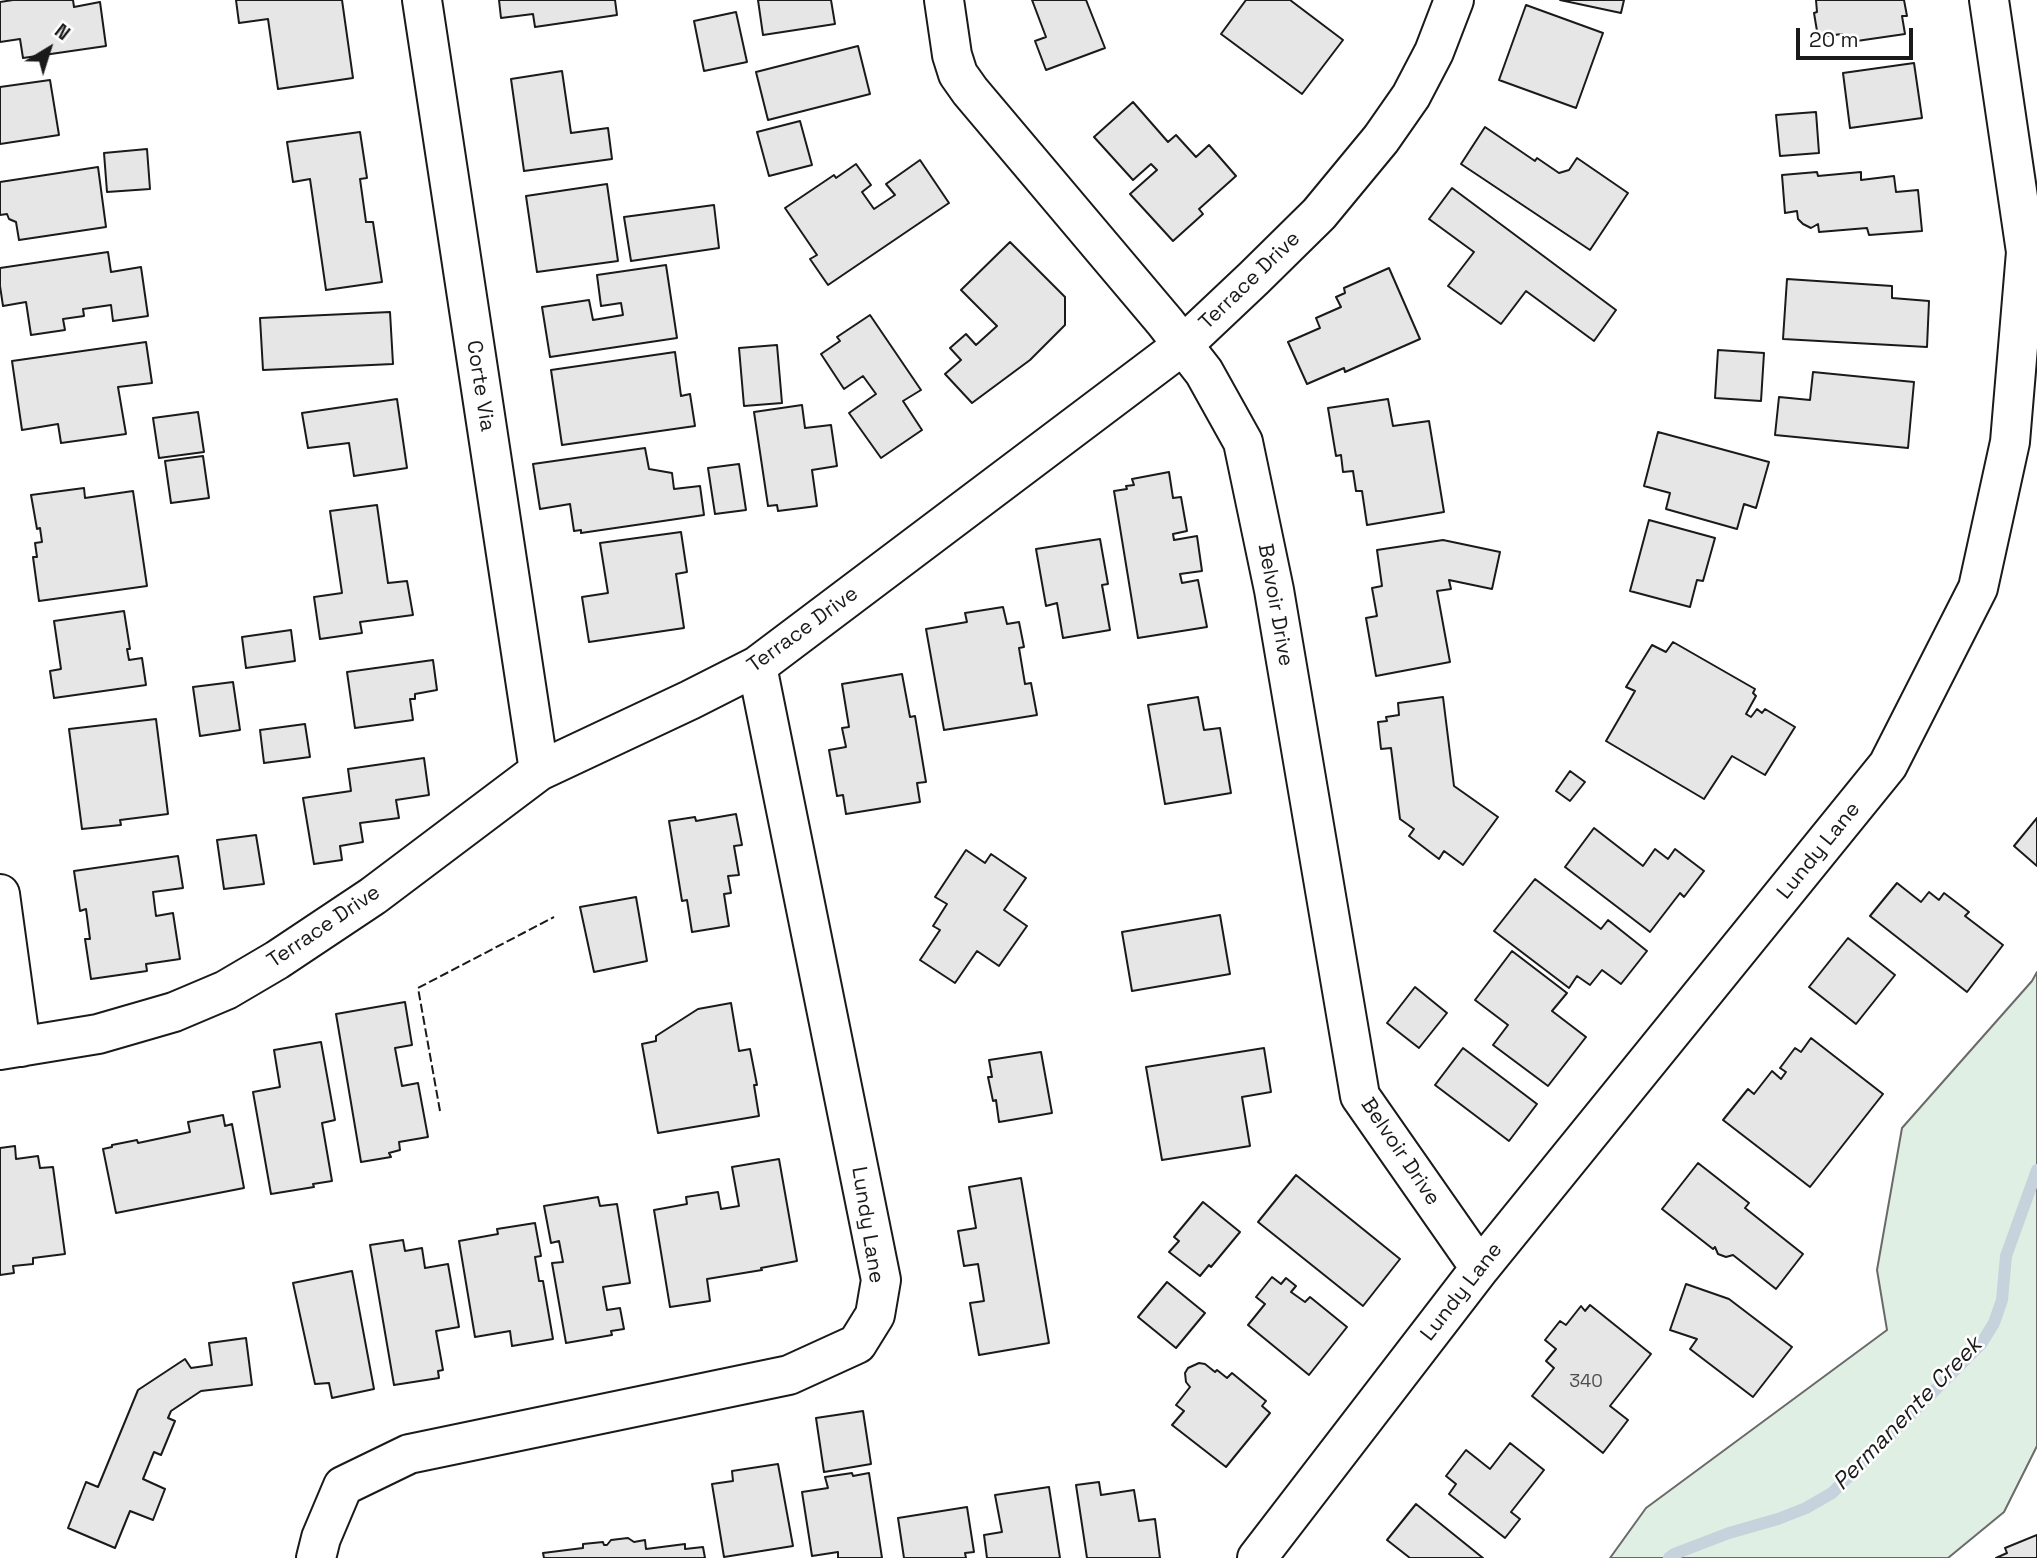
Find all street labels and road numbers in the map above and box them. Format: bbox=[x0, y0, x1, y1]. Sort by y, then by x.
street label: Terrace Drive bbox=[1194, 227, 1306, 335]
street label: Corte Via bbox=[460, 339, 500, 433]
street label: Belvoir Drive bbox=[1252, 542, 1298, 668]
street label: Terrace Drive bbox=[743, 581, 863, 679]
street label: Lundy Lane bbox=[1772, 797, 1866, 905]
street label: Terrace Drive bbox=[263, 880, 385, 974]
street label: Belvoir Drive bbox=[1355, 1094, 1445, 1210]
street label: Lundy Lane bbox=[845, 1165, 889, 1285]
street label: Lundy Lane bbox=[1416, 1238, 1508, 1346]

